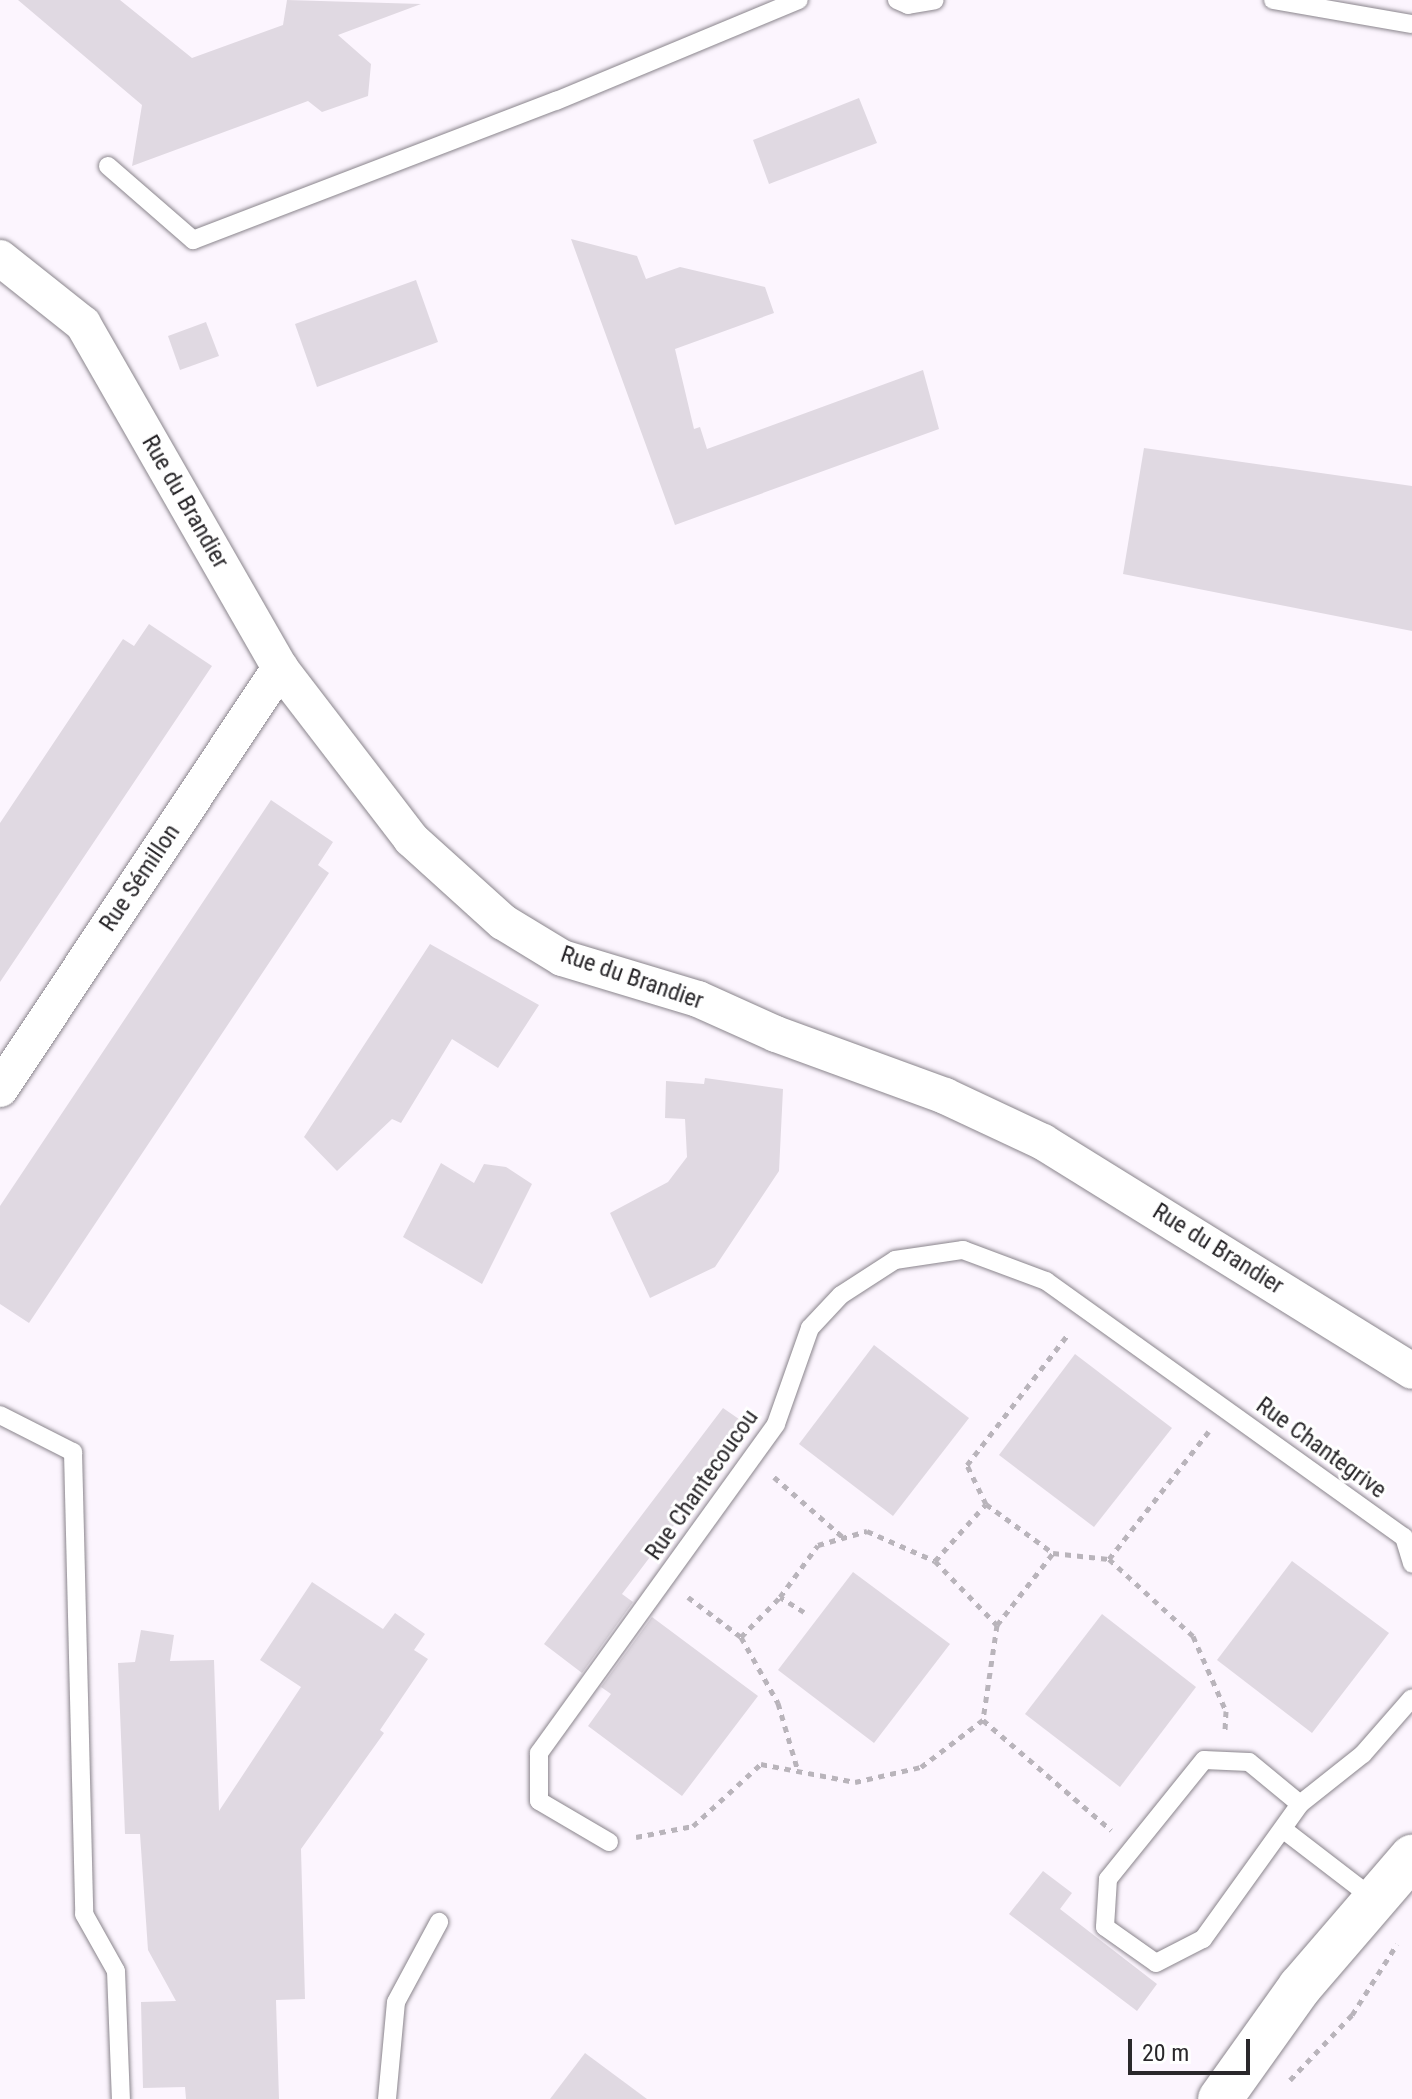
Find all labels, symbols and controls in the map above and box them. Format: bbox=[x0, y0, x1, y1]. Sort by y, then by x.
street label: Rue du Brandier bbox=[135, 430, 235, 574]
street label: Rue Sémillon bbox=[94, 819, 186, 937]
street label: Rue du Brandier bbox=[557, 940, 707, 1016]
street label: Rue du Brandier bbox=[1147, 1197, 1289, 1301]
street label: Rue Chantegrive bbox=[1250, 1391, 1392, 1505]
street label: Rue Chantecoucou bbox=[639, 1404, 765, 1566]
scale bar bbox=[1132, 2023, 1254, 2073]
text: 20 m bbox=[1142, 2039, 1189, 2067]

